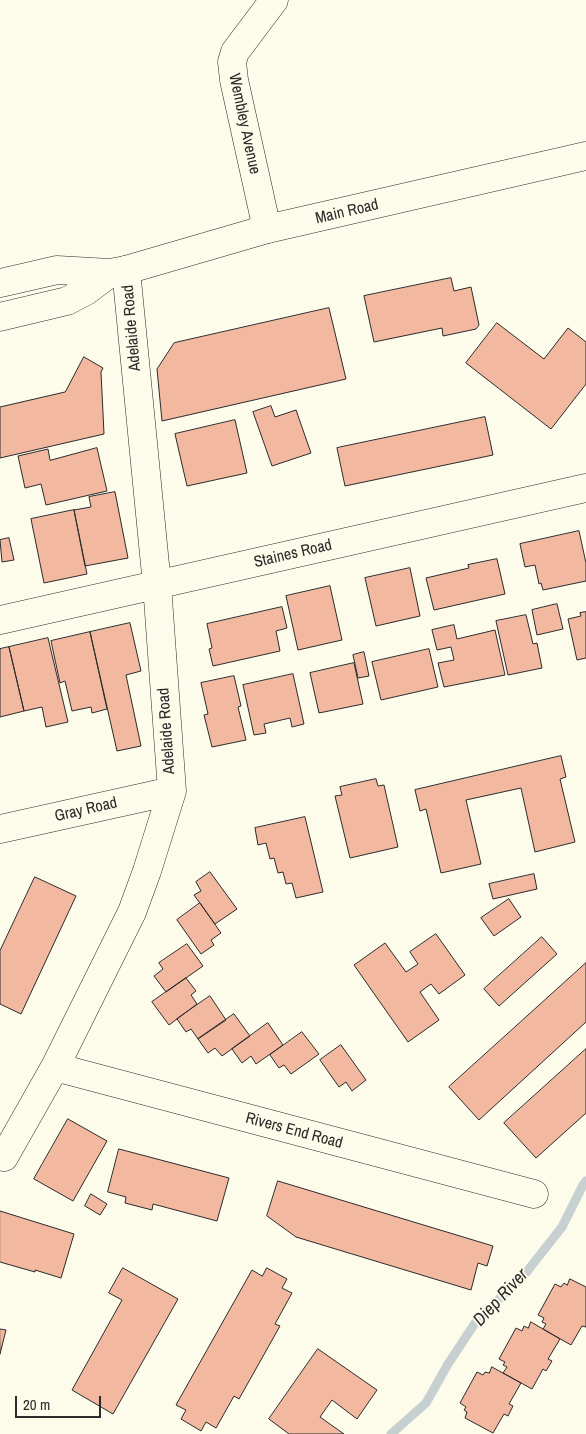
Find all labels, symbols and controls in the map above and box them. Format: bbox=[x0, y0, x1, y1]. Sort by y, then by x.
street label: Wembley Avenue bbox=[224, 72, 264, 176]
street label: Main Road bbox=[314, 195, 380, 229]
street label: Adelaide Road bbox=[119, 284, 145, 372]
street label: Staines Road bbox=[252, 536, 334, 572]
street label: Adelaide Road bbox=[154, 687, 180, 775]
street label: Gray Road bbox=[53, 794, 119, 826]
street label: Rivers End Road bbox=[243, 1109, 345, 1153]
water label: Diep River bbox=[469, 1265, 533, 1331]
scale bar bbox=[18, 1386, 104, 1418]
text: 20 m bbox=[23, 1394, 50, 1415]

